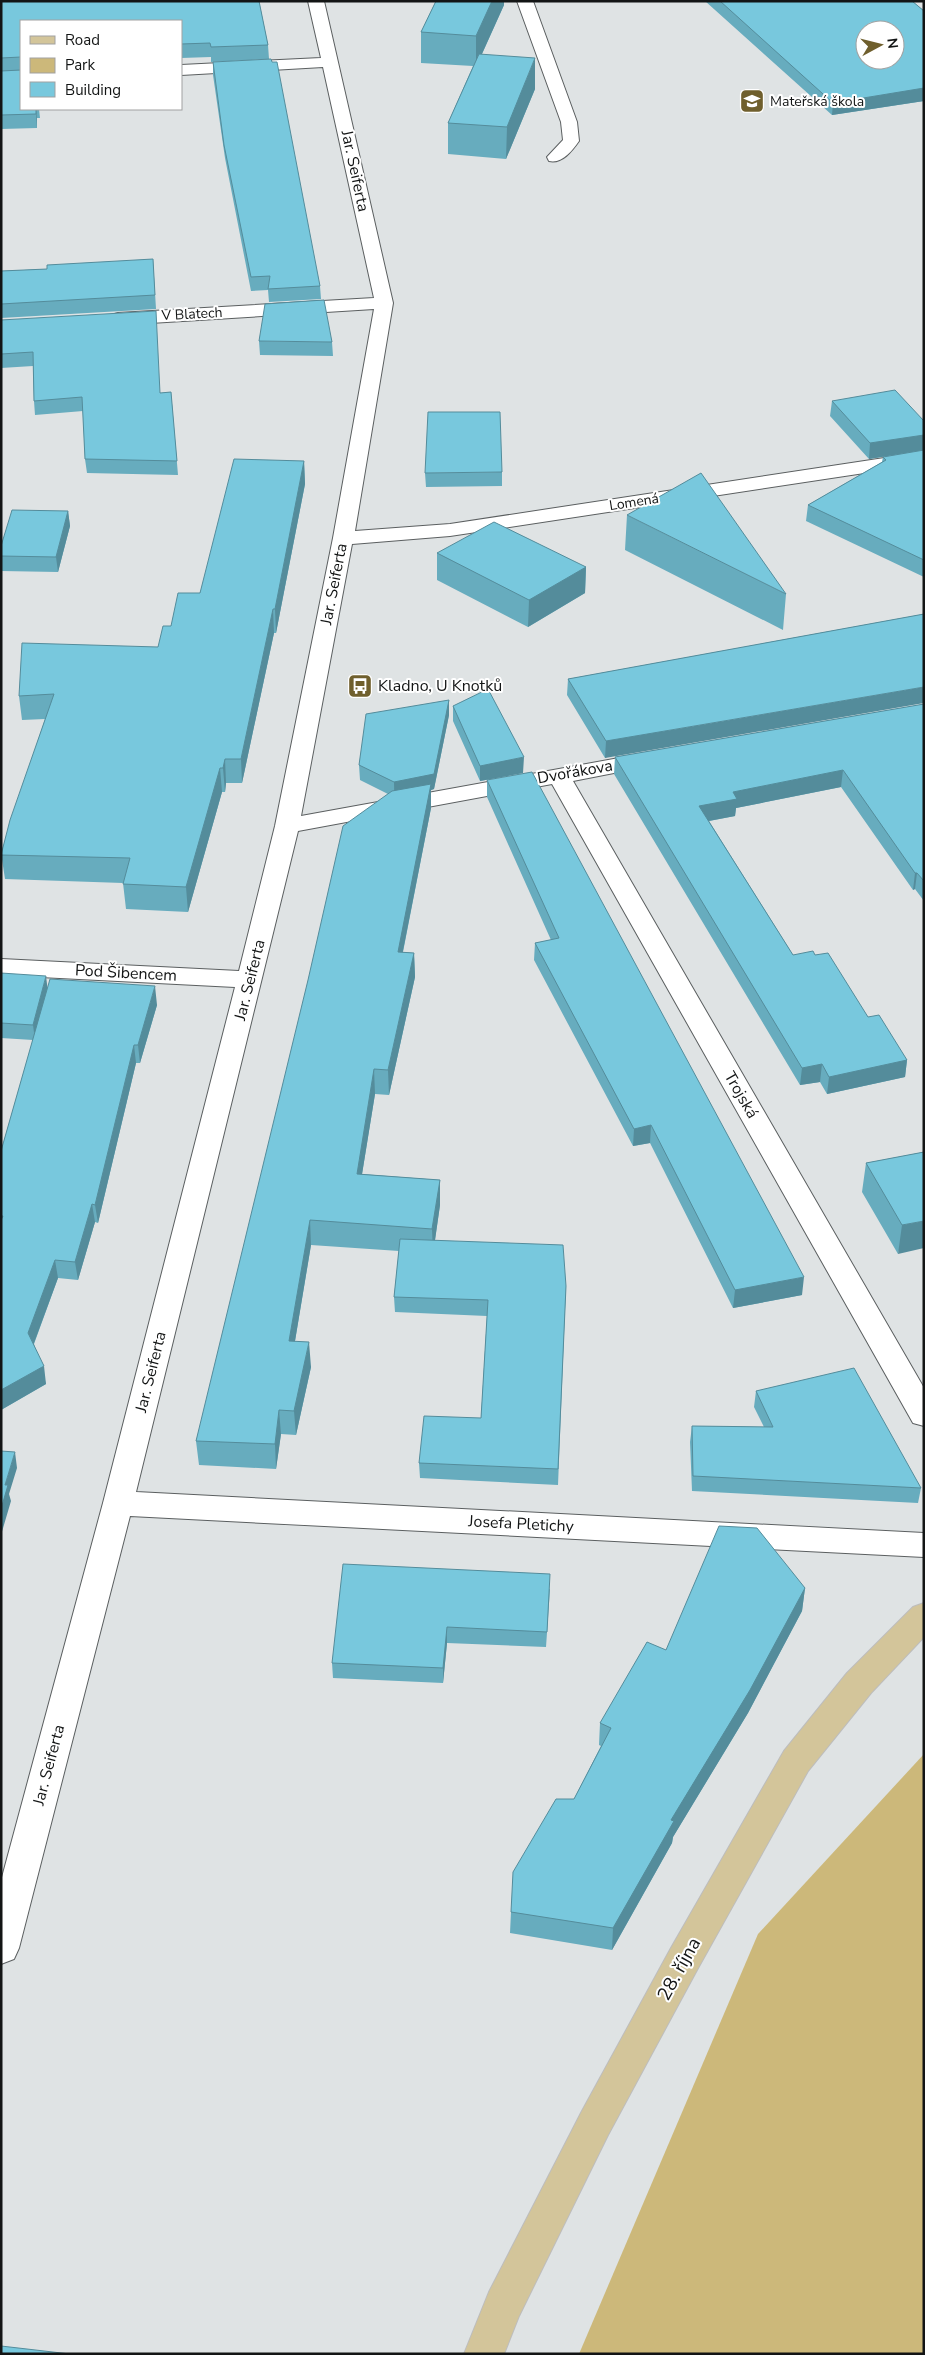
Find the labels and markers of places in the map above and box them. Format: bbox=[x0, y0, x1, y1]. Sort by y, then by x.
school or university icon: Mateřská škola bbox=[739, 88, 765, 114]
place label: Mateřská škola bbox=[770, 92, 864, 111]
bus stop icon: Kladno, U Knotků bbox=[347, 673, 373, 699]
place label: Kladno, U Knotků bbox=[378, 675, 502, 697]

